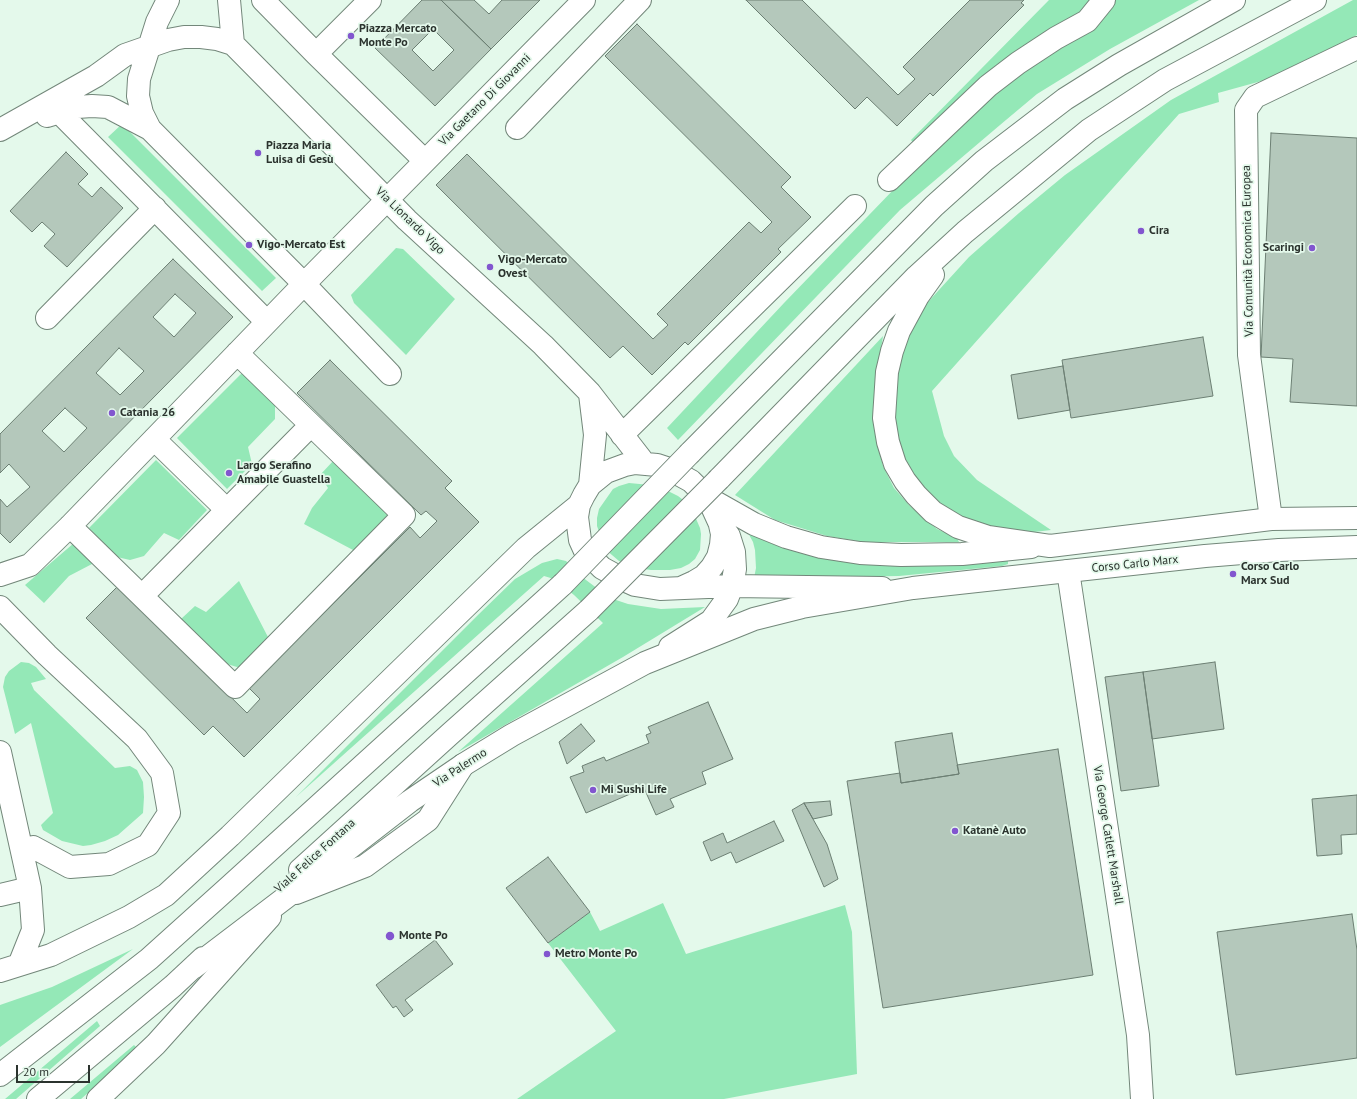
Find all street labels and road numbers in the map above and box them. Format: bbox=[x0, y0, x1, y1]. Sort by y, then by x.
street label: Via Gaetano Di Giovanni bbox=[436, 51, 534, 149]
street label: Via Comunità Economica Europea bbox=[1239, 165, 1257, 337]
street label: Via Lionardo Vigo bbox=[372, 184, 448, 258]
street label: Corso Carlo Marx bbox=[1091, 552, 1179, 576]
street label: Via Palermo bbox=[430, 745, 490, 791]
street label: Via George Catlett Marshall bbox=[1090, 765, 1126, 905]
street label: Viale Felice Fontana bbox=[272, 816, 358, 896]

